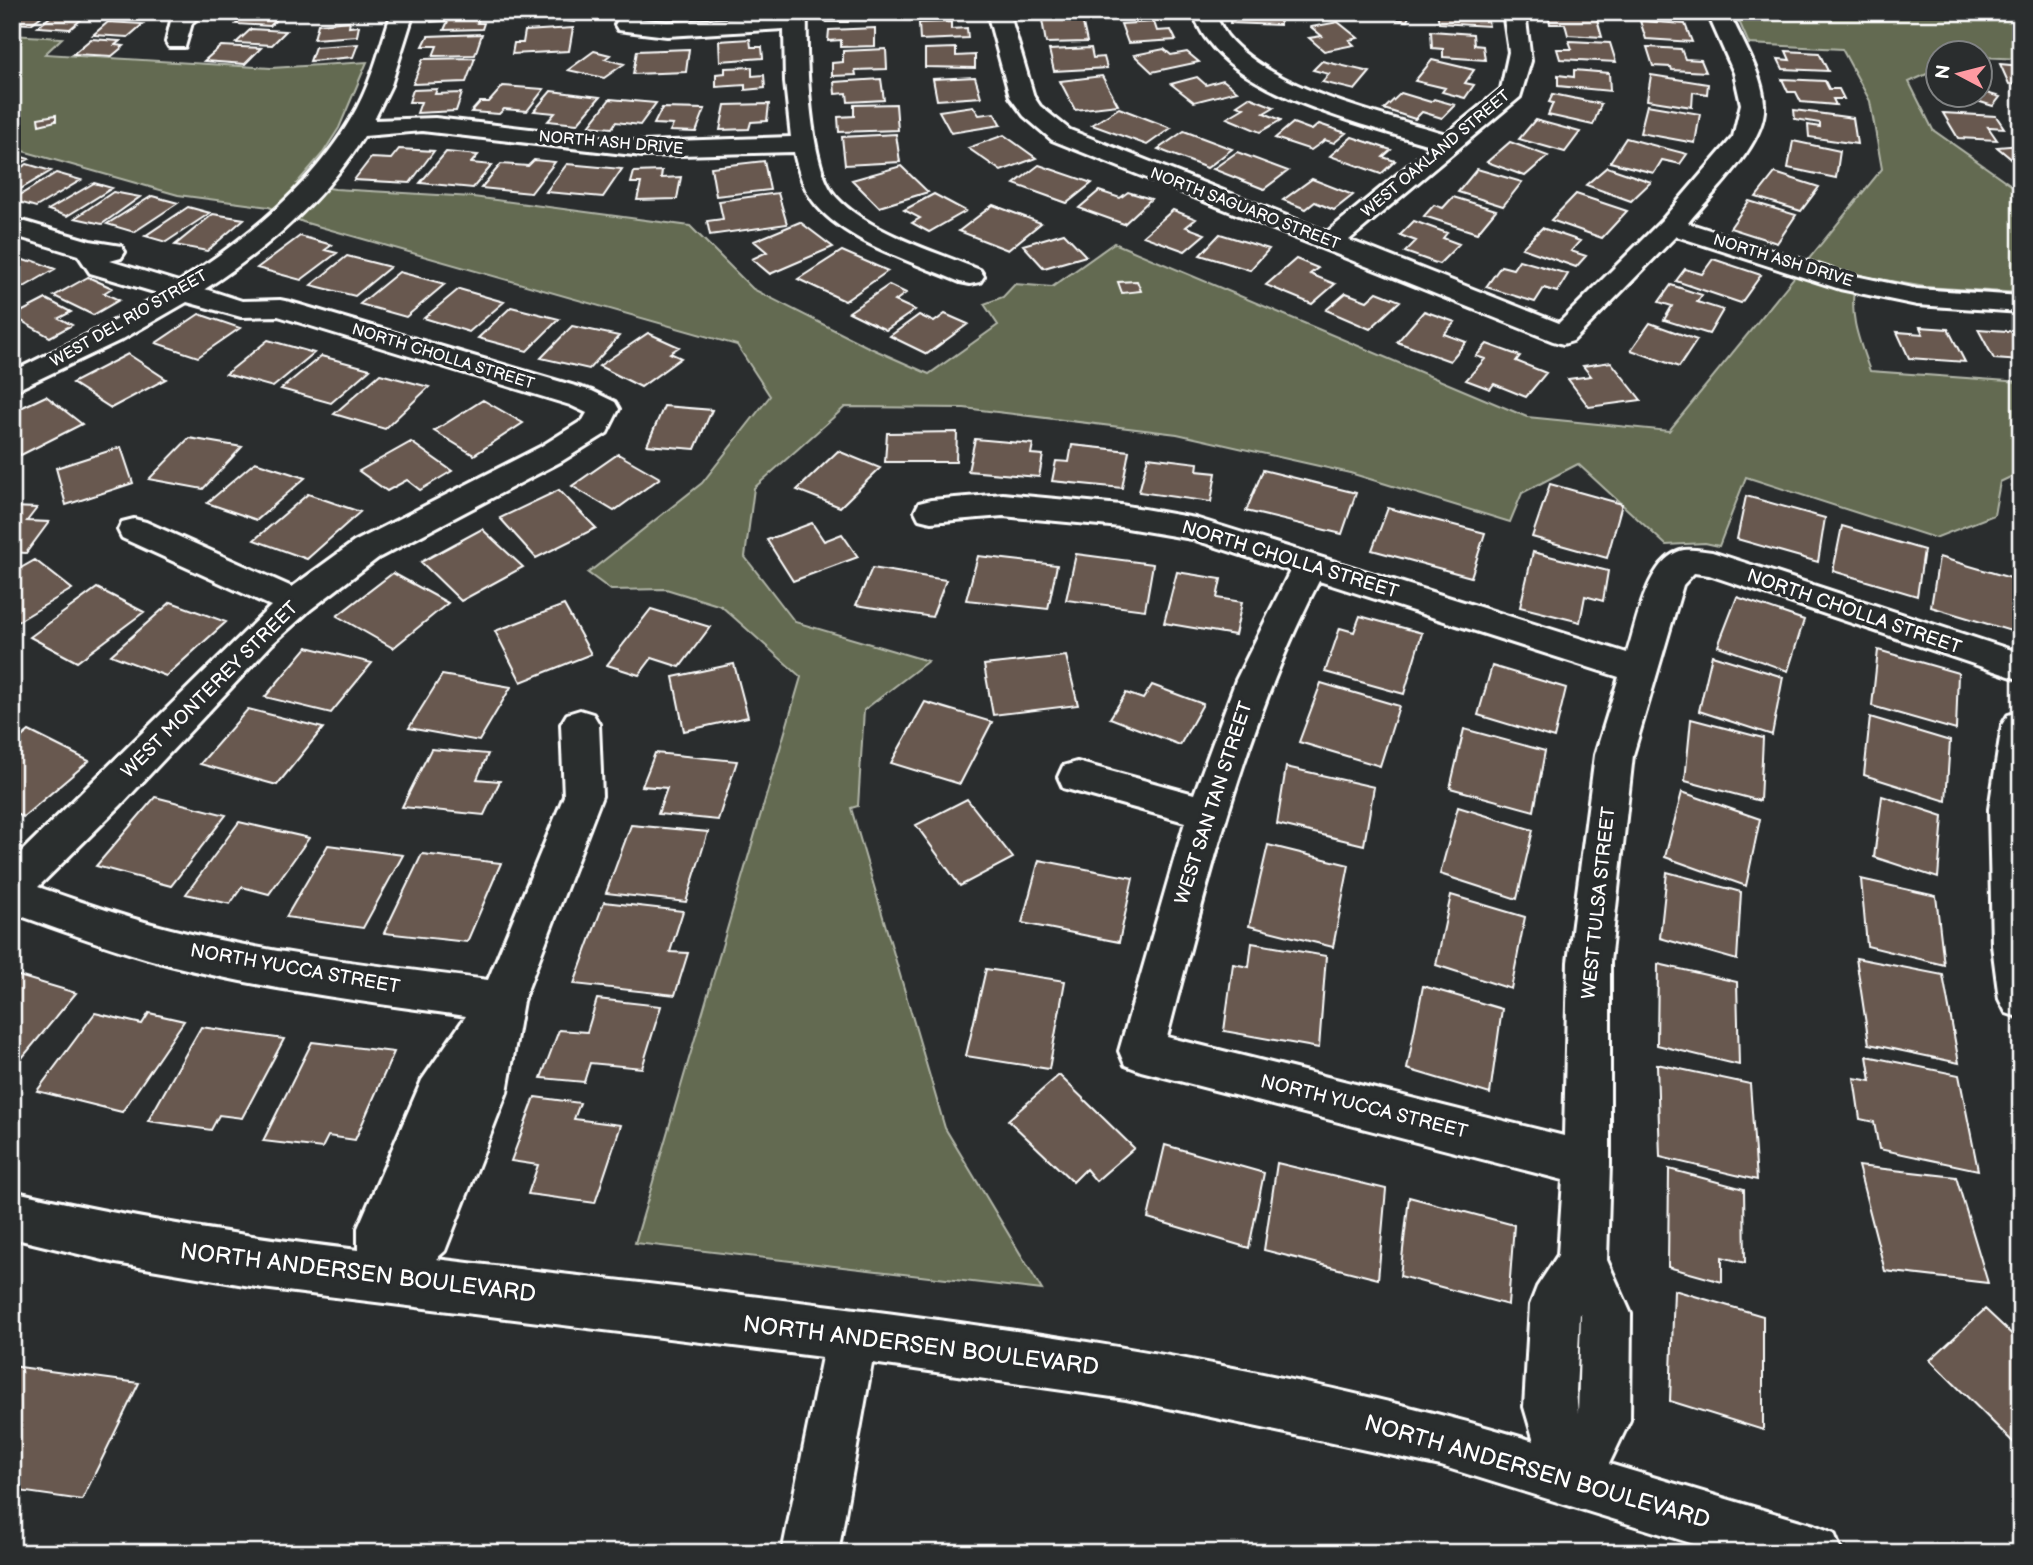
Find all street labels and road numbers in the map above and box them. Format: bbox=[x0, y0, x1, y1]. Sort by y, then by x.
street label: WEST OAKLAND STREET bbox=[1358, 86, 1514, 222]
street label: NORTH ASH DRIVE bbox=[538, 127, 684, 159]
street label: NORTH SAGUARO STREET bbox=[1147, 164, 1343, 254]
street label: NORTH ASH DRIVE bbox=[1711, 231, 1855, 291]
street label: WEST DEL RIO STREET bbox=[47, 266, 211, 372]
street label: NORTH CHOLLA STREET bbox=[349, 320, 537, 394]
street label: NORTH CHOLLA STREET bbox=[1179, 516, 1402, 604]
street label: NORTH CHOLLA STREET bbox=[1744, 564, 1965, 660]
street label: WEST MONTEREY STREET bbox=[117, 596, 304, 783]
street label: WEST SAN TAN STREET bbox=[1170, 698, 1258, 907]
street label: WEST TULSA STREET bbox=[1577, 805, 1621, 1000]
street label: NORTH YUCCA STREET bbox=[188, 939, 402, 999]
street label: NORTH YUCCA STREET bbox=[1258, 1070, 1470, 1144]
street label: NORTH ANDERSEN BOULEVARD bbox=[179, 1237, 537, 1309]
street label: NORTH ANDERSEN BOULEVARD bbox=[742, 1310, 1100, 1382]
street label: NORTH ANDERSEN BOULEVARD bbox=[1361, 1409, 1713, 1535]

